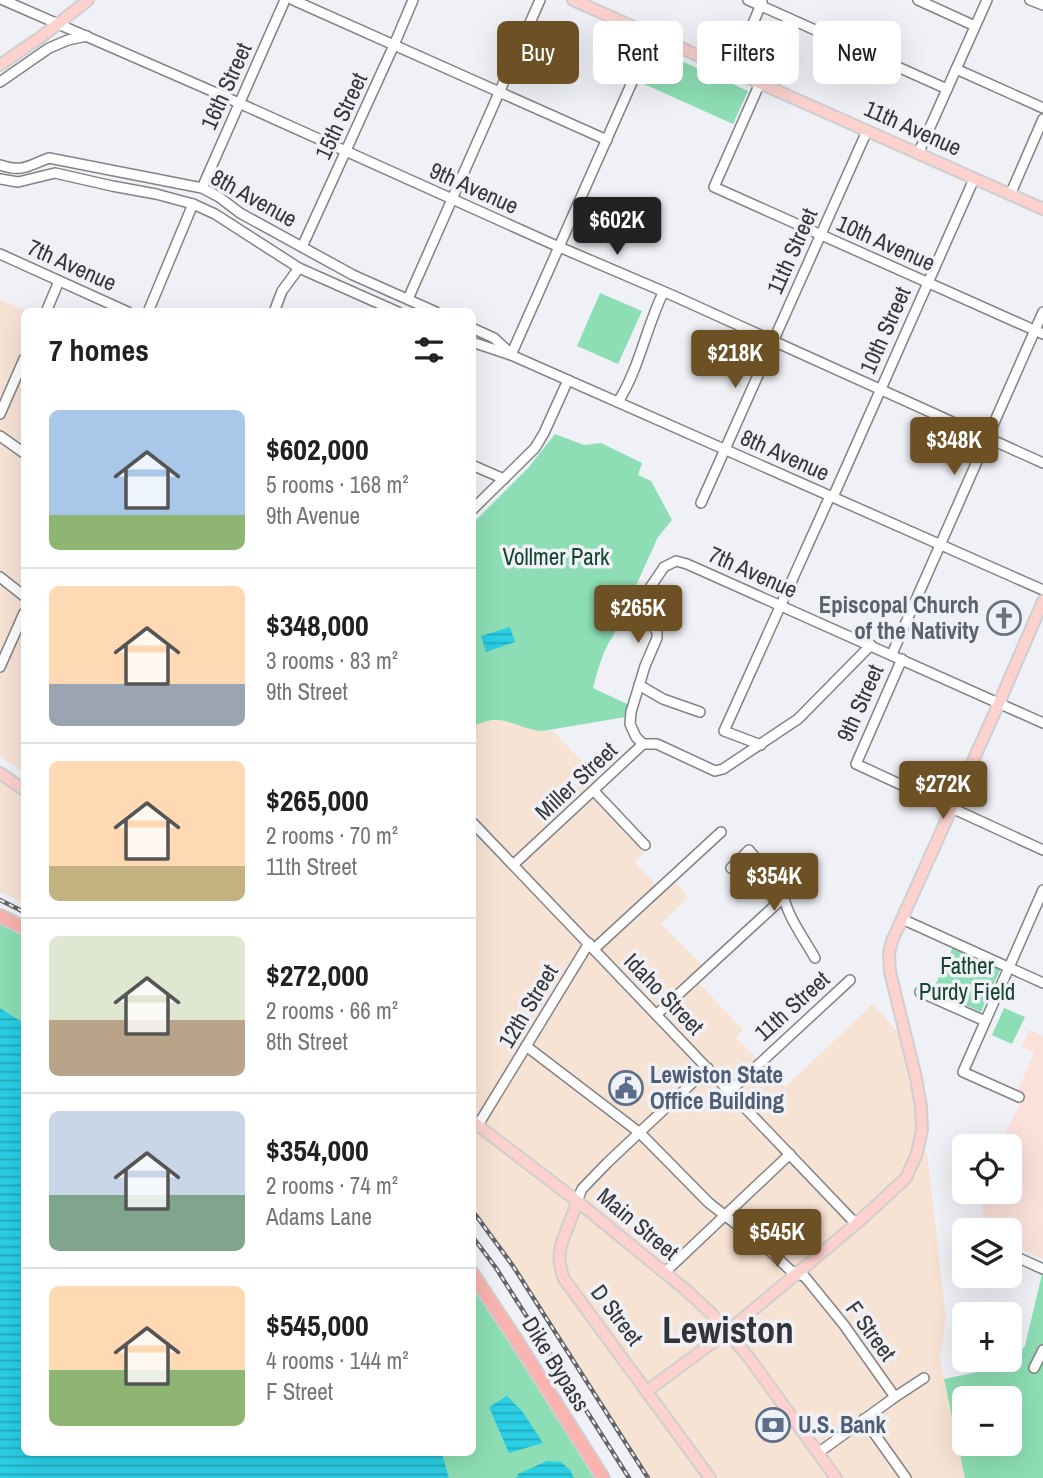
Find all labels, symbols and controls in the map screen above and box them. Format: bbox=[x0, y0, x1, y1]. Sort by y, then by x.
chip: Buy bbox=[497, 21, 579, 84]
chip: Rent bbox=[593, 21, 683, 84]
chip: Filters bbox=[697, 21, 799, 84]
chip: New bbox=[813, 21, 901, 84]
street label: 16th Street bbox=[193, 37, 258, 134]
street label: 15th Street bbox=[307, 67, 374, 164]
street label: 11th Avenue bbox=[860, 92, 967, 163]
street label: 9th Avenue bbox=[425, 154, 523, 221]
street label: 8th Avenue bbox=[206, 161, 303, 234]
pin: $602K bbox=[568, 198, 666, 257]
street label: 11th Street bbox=[759, 203, 824, 299]
text: $602K bbox=[589, 204, 645, 235]
street label: 10th Avenue bbox=[832, 207, 940, 278]
street label: 7th Avenue bbox=[23, 231, 121, 298]
street label: 10th Street bbox=[852, 281, 917, 378]
text: 7 homes bbox=[49, 330, 149, 370]
pin: $218K bbox=[686, 330, 784, 390]
icon: filters bbox=[410, 331, 448, 369]
text: $218K bbox=[707, 337, 763, 368]
pin: $348K bbox=[905, 418, 1003, 477]
street label: 8th Avenue bbox=[736, 421, 834, 488]
text: $348K bbox=[926, 424, 982, 455]
text: $602,000 bbox=[266, 429, 369, 469]
icon: home bbox=[105, 438, 189, 522]
text: 5 rooms · 168 m² bbox=[266, 469, 409, 500]
text: 9th Avenue bbox=[266, 500, 360, 531]
street label: 7th Avenue bbox=[704, 538, 802, 605]
park label: Vollmer Park bbox=[503, 541, 610, 572]
pin: $265K bbox=[589, 586, 687, 645]
place label: Episcopal Church of the Nativity bbox=[819, 589, 979, 646]
text: $265K bbox=[610, 592, 666, 623]
church icon: Episcopal Church of the Nativity bbox=[985, 599, 1023, 637]
text: $348,000 bbox=[266, 605, 369, 645]
icon: home bbox=[105, 614, 189, 698]
text: 3 rooms · 83 m² bbox=[266, 645, 398, 676]
street label: 9th Street bbox=[829, 659, 890, 746]
text: 9th Street bbox=[266, 676, 348, 707]
street label: Miller Street bbox=[528, 735, 623, 827]
pin: $272K bbox=[894, 762, 992, 821]
text: $272K bbox=[915, 768, 971, 799]
text: $265,000 bbox=[266, 780, 369, 820]
icon: home bbox=[105, 789, 189, 873]
text: 2 rooms · 70 m² bbox=[266, 820, 398, 851]
text: 11th Street bbox=[266, 851, 357, 882]
pin: $354K bbox=[725, 853, 823, 913]
text: $354K bbox=[746, 860, 802, 891]
street label: Idaho Street bbox=[618, 946, 711, 1041]
park label: Father Purdy Field bbox=[919, 950, 1015, 1007]
text: $272,000 bbox=[266, 955, 369, 995]
street label: 12th Street bbox=[491, 958, 565, 1053]
icon: home bbox=[105, 964, 189, 1048]
street label: 11th Street bbox=[748, 964, 836, 1048]
text: 2 rooms · 66 m² bbox=[266, 995, 398, 1026]
text: 8th Street bbox=[266, 1026, 348, 1057]
place label: Lewiston State Office Building bbox=[650, 1059, 785, 1116]
public building icon: Lewiston State Office Building bbox=[607, 1069, 645, 1107]
text: $354,000 bbox=[266, 1130, 369, 1170]
map controls bbox=[952, 1134, 1022, 1456]
button: locate bbox=[952, 1134, 1022, 1204]
icon: home bbox=[105, 1139, 189, 1223]
text: 2 rooms · 74 m² bbox=[266, 1170, 398, 1201]
street label: Main Street bbox=[591, 1180, 686, 1267]
text: Adams Lane bbox=[266, 1201, 372, 1232]
pin: $545K bbox=[728, 1210, 826, 1269]
text: $545K bbox=[749, 1216, 805, 1247]
button: layers bbox=[952, 1218, 1022, 1288]
street label: D Street bbox=[584, 1278, 651, 1352]
street label: F Street bbox=[839, 1294, 904, 1367]
button: + bbox=[952, 1302, 1022, 1372]
text: $545,000 bbox=[266, 1305, 369, 1345]
district label: Lewiston bbox=[662, 1305, 794, 1355]
street label: Dike Bypass bbox=[515, 1311, 598, 1417]
icon: home bbox=[105, 1314, 189, 1398]
text: 4 rooms · 144 m² bbox=[266, 1345, 409, 1376]
text: F Street bbox=[266, 1376, 333, 1407]
button: − bbox=[952, 1386, 1022, 1456]
bank icon: U.S. Bank bbox=[754, 1406, 792, 1444]
place label: U.S. Bank bbox=[798, 1409, 887, 1440]

